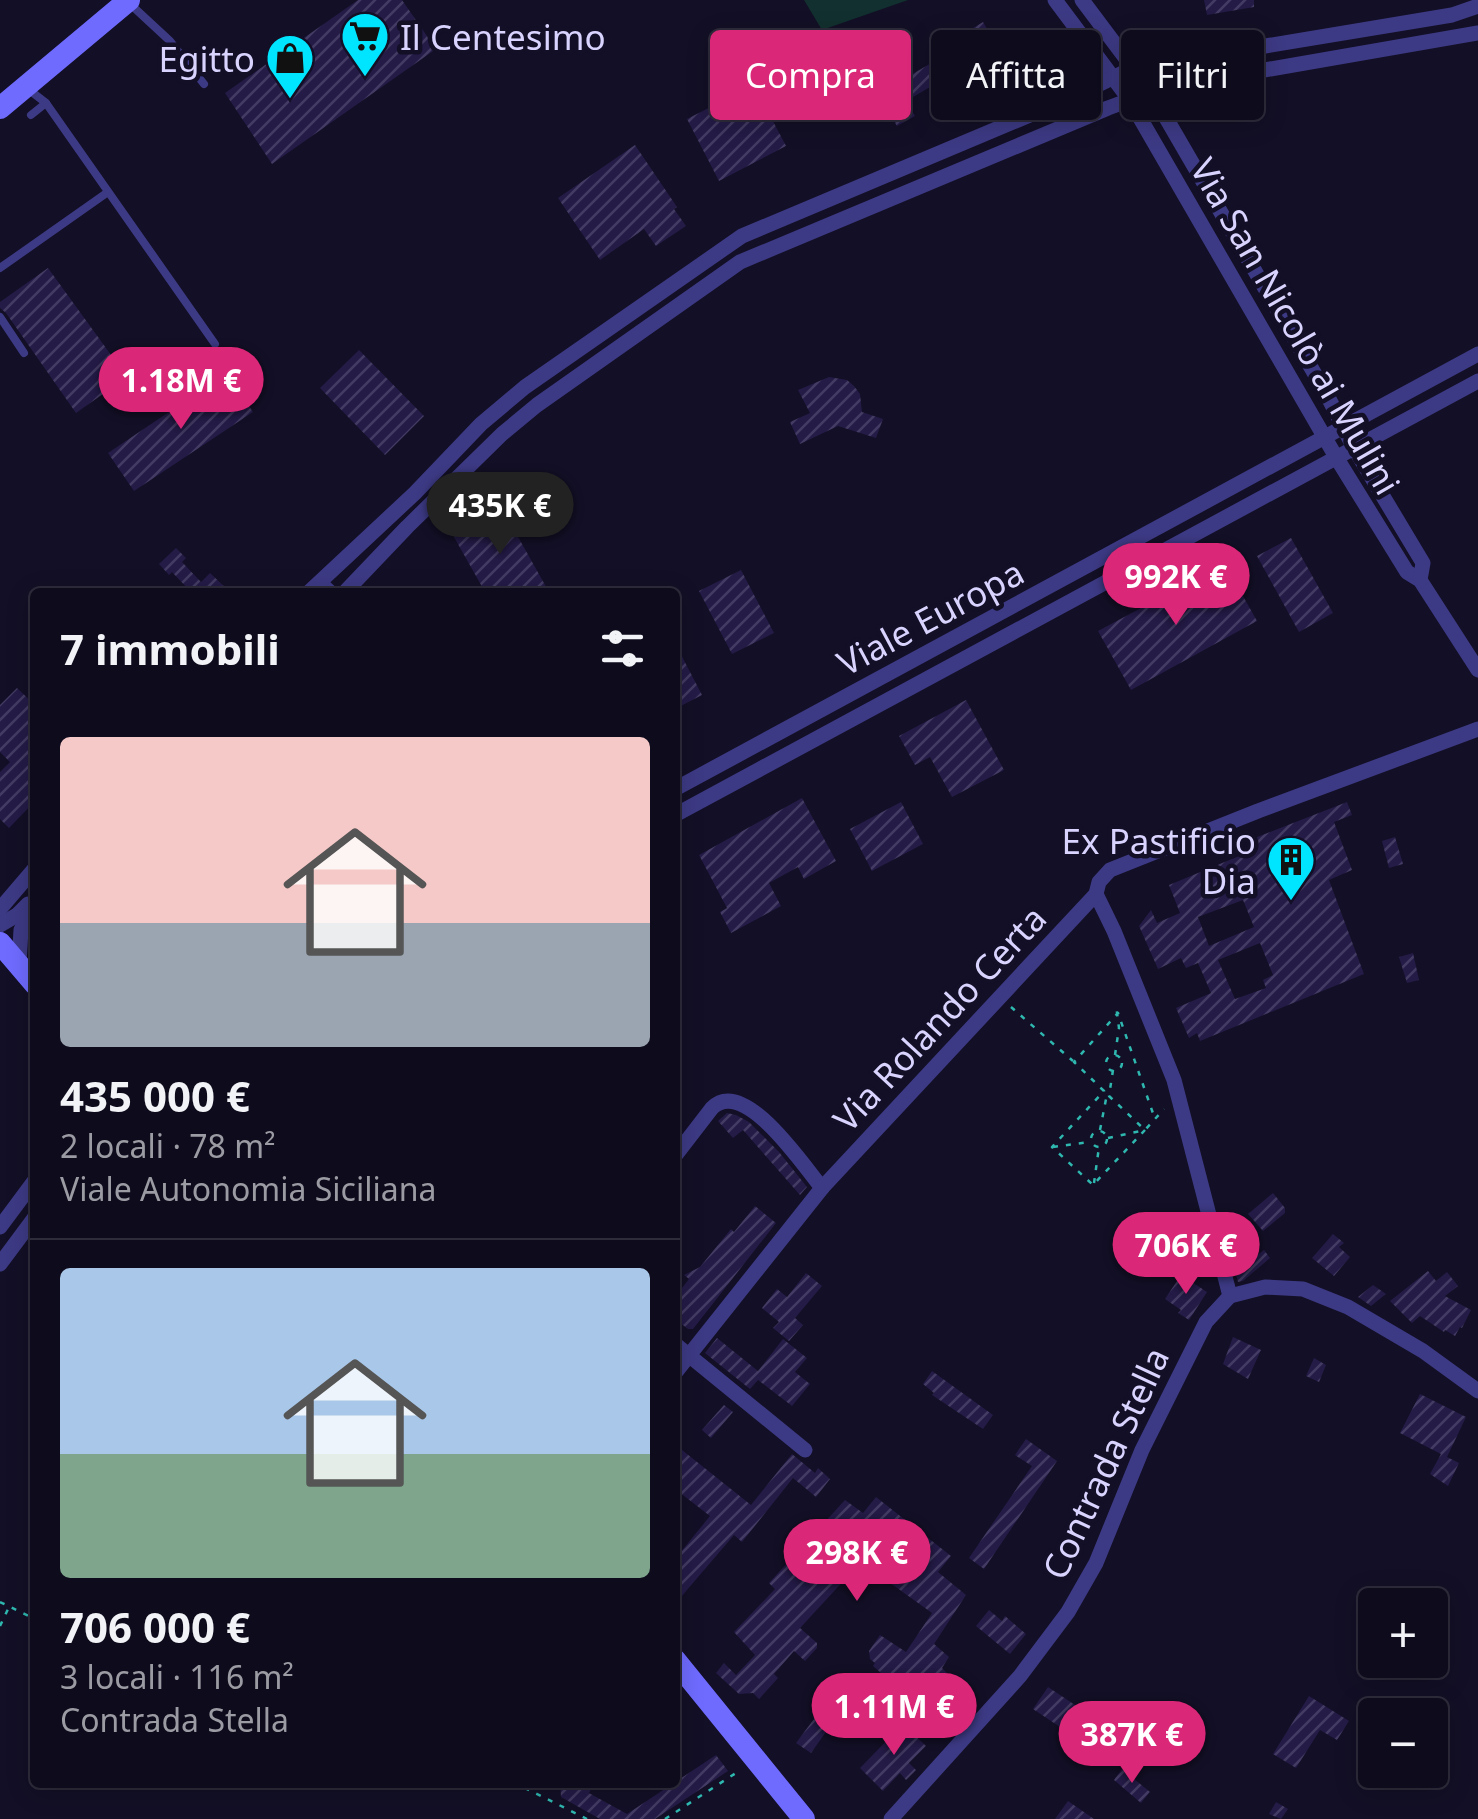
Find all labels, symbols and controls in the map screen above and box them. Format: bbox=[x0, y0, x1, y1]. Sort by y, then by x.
supermarket icon: Il Centesimo bbox=[339, 10, 391, 78]
place label: Il Centesimo bbox=[400, 13, 606, 60]
chip: Compra bbox=[710, 30, 911, 120]
chip: Affitta bbox=[931, 30, 1101, 120]
chip: Filtri bbox=[1121, 30, 1264, 120]
shop icon: Egitto bbox=[264, 32, 316, 100]
place label: Egitto bbox=[159, 35, 255, 82]
street label: Via San Nicolò ai Mulini bbox=[1180, 149, 1412, 503]
pin: 1.18M € bbox=[89, 347, 273, 432]
text: 1.18M € bbox=[121, 358, 241, 401]
pin: 435K € bbox=[419, 472, 581, 557]
text: 435K € bbox=[449, 483, 551, 526]
pin: 992K € bbox=[1095, 543, 1257, 628]
street label: Viale Europa bbox=[829, 548, 1031, 686]
text: 992K € bbox=[1125, 554, 1227, 597]
text: 7 immobili bbox=[60, 620, 280, 677]
icon: filters bbox=[595, 621, 650, 676]
icon: home bbox=[265, 802, 445, 982]
place label: Ex Pastificio Dia bbox=[1062, 817, 1256, 904]
building icon: Ex Pastificio Dia bbox=[1265, 834, 1317, 902]
street label: Via Rolando Certa bbox=[822, 895, 1056, 1141]
text: 435 000 € bbox=[60, 1067, 250, 1124]
text: 2 locali · 78 m² bbox=[60, 1124, 275, 1167]
text: Viale Autonomia Siciliana bbox=[60, 1167, 436, 1210]
pin: 706K € bbox=[1105, 1212, 1267, 1297]
text: 706K € bbox=[1135, 1223, 1237, 1266]
icon: home bbox=[265, 1333, 445, 1513]
street label: Contrada Stella bbox=[1031, 1340, 1179, 1586]
pin: 298K € bbox=[776, 1519, 938, 1604]
text: 298K € bbox=[806, 1530, 908, 1573]
map controls bbox=[1358, 1588, 1448, 1788]
button: + bbox=[1358, 1588, 1448, 1678]
text: 706 000 € bbox=[60, 1598, 250, 1655]
text: 3 locali · 116 m² bbox=[60, 1655, 294, 1698]
pin: 1.11M € bbox=[802, 1673, 986, 1758]
text: 1.11M € bbox=[834, 1684, 954, 1727]
text: Contrada Stella bbox=[60, 1698, 289, 1741]
button: − bbox=[1358, 1698, 1448, 1788]
pin: 387K € bbox=[1051, 1701, 1213, 1786]
text: 387K € bbox=[1081, 1712, 1183, 1755]

